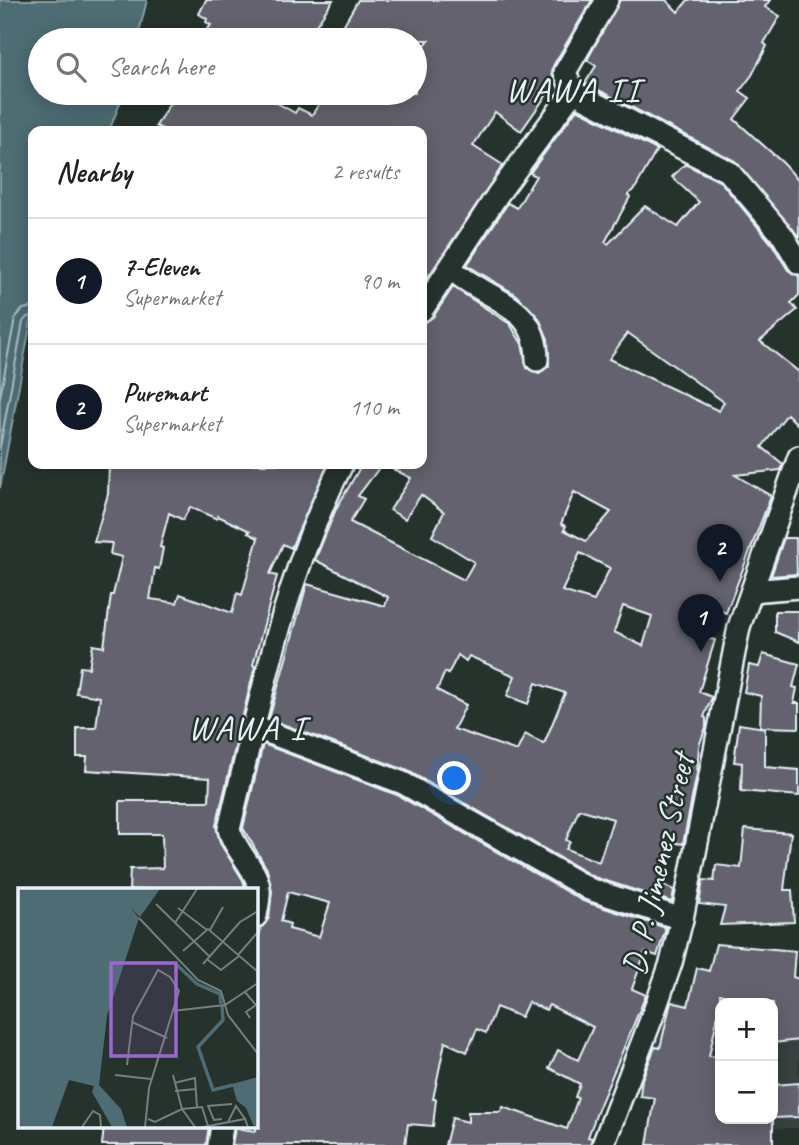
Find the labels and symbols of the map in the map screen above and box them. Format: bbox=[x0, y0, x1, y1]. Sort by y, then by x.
district label: WAWA II bbox=[506, 67, 646, 112]
pin: 2 bbox=[697, 524, 743, 582]
pin: 1 bbox=[678, 594, 724, 652]
district label: WAWA I bbox=[188, 705, 312, 750]
street label: D. P. Jimenez Street bbox=[612, 746, 705, 979]
your location bbox=[437, 761, 471, 795]
inset map bbox=[18, 888, 257, 1128]

